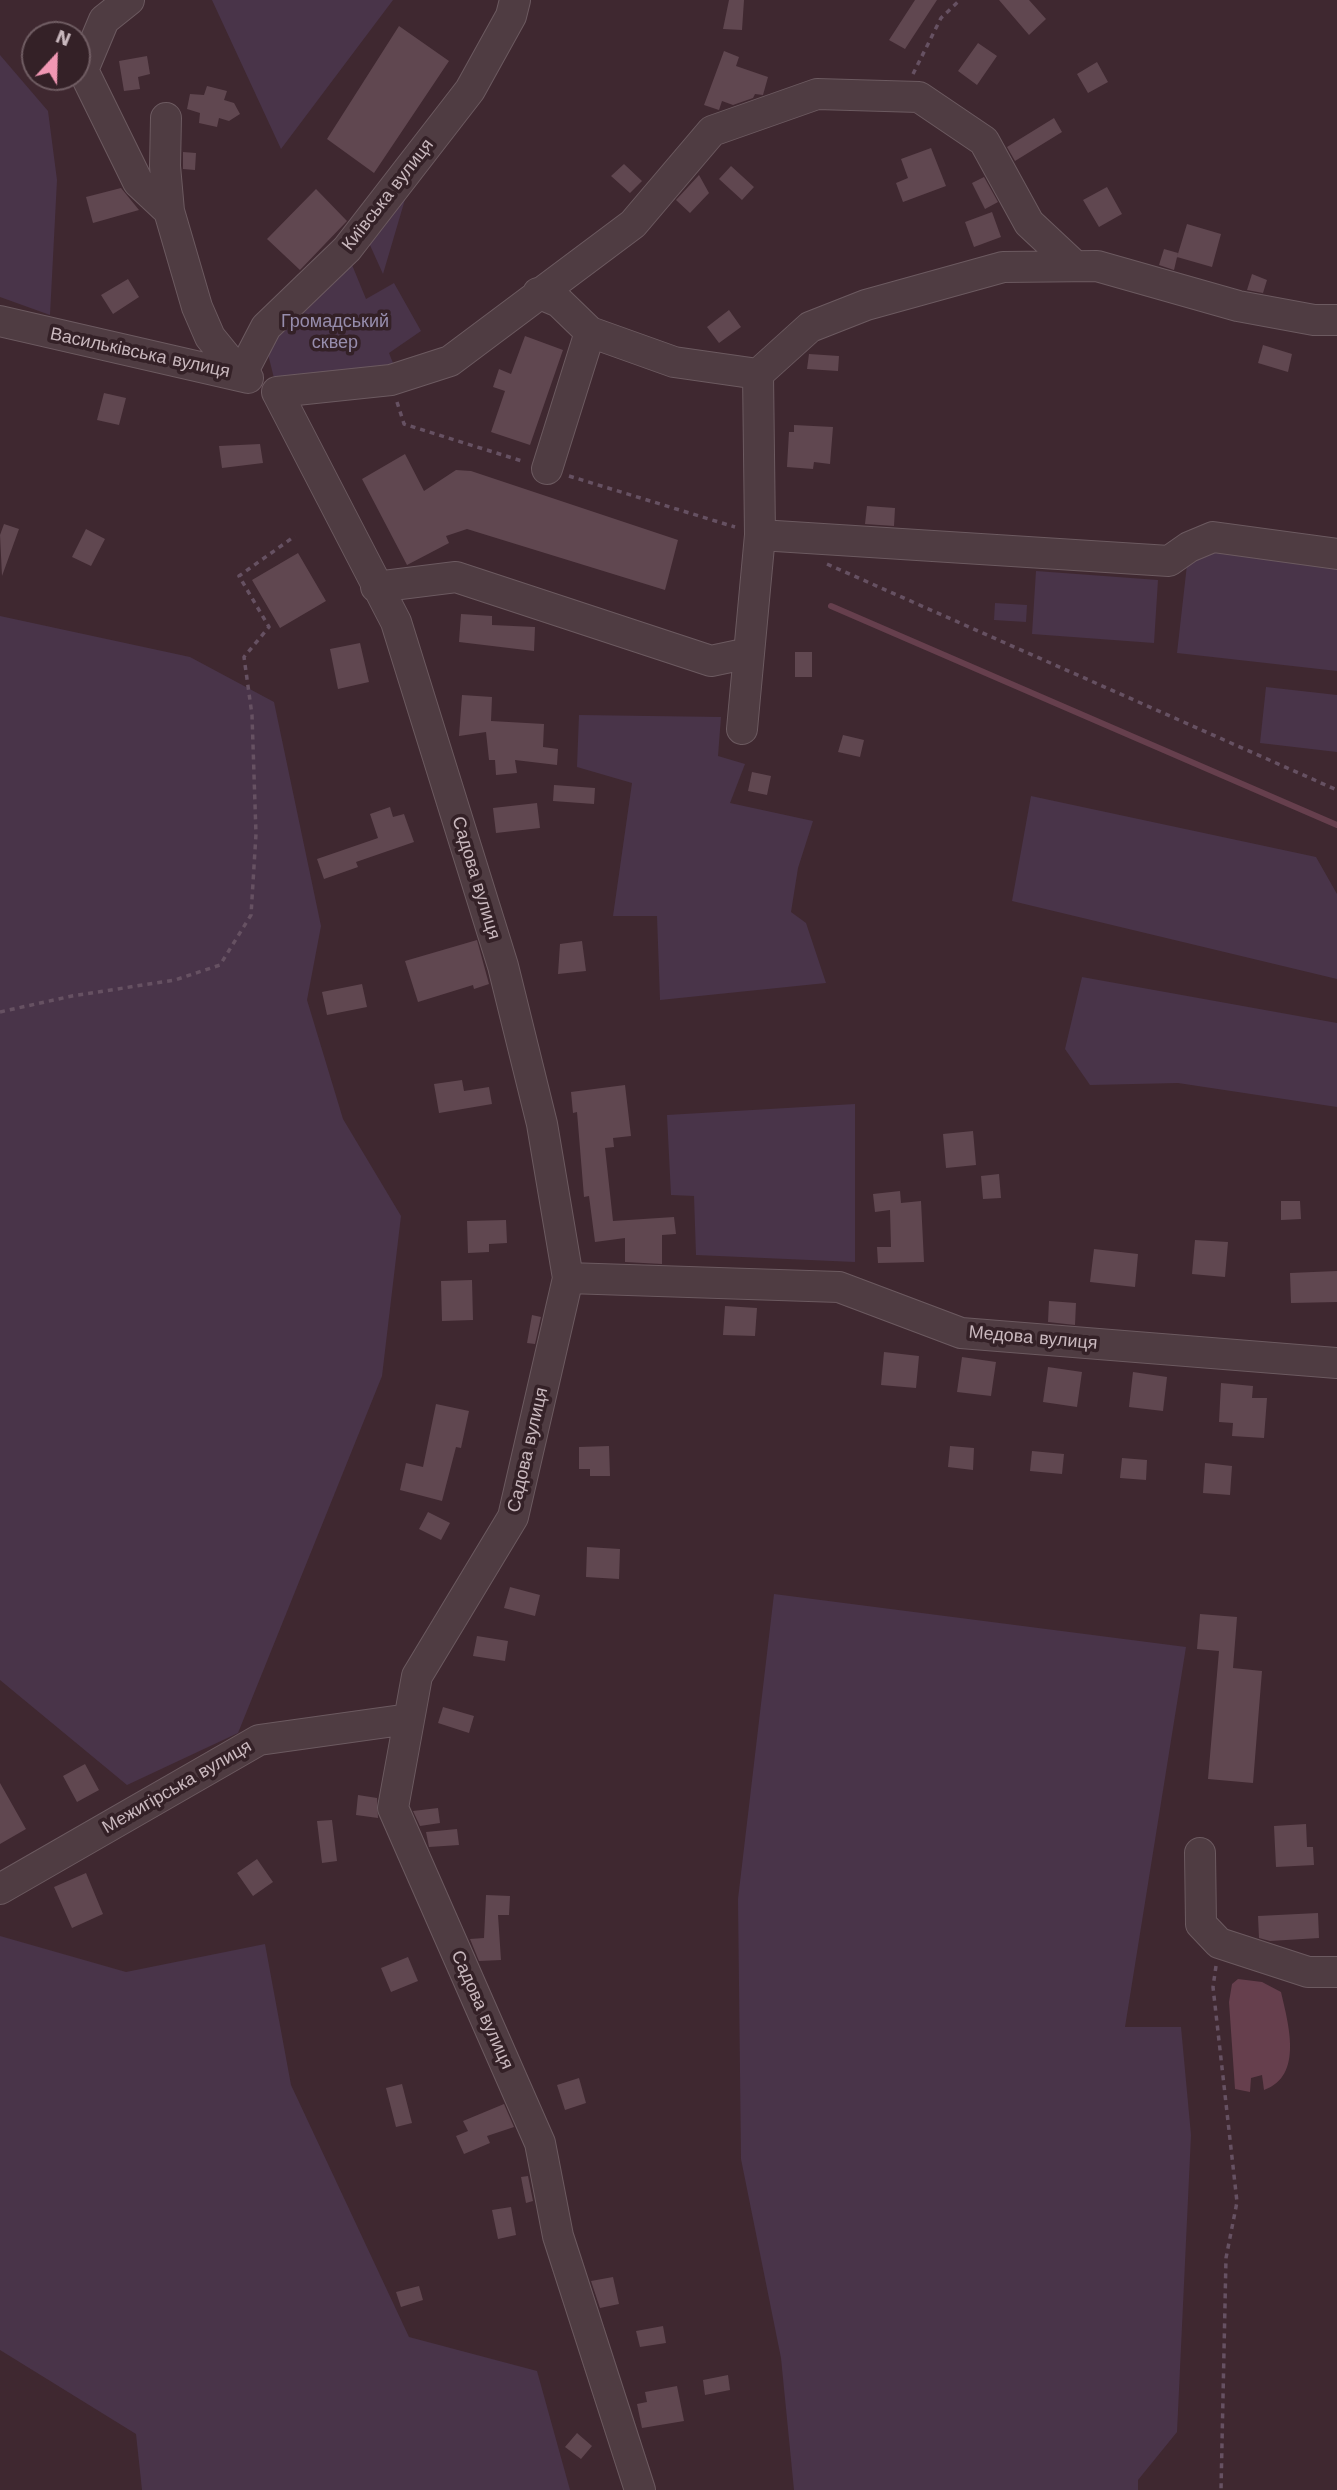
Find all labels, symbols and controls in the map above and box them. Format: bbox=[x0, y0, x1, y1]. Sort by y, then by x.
north arrow bbox=[21, 21, 91, 91]
text: N bbox=[52, 25, 74, 51]
street label: Київська вулиця bbox=[338, 135, 438, 255]
park label: Громадський сквер bbox=[281, 311, 389, 354]
street label: Васильківська вулиця bbox=[48, 323, 232, 383]
street label: Садова вулиця bbox=[447, 814, 505, 942]
street label: Медова вулиця bbox=[968, 1322, 1098, 1354]
street label: Садова вулиця bbox=[503, 1385, 553, 1515]
street label: Межигірська вулиця bbox=[98, 1735, 256, 1839]
street label: Садова вулиця bbox=[446, 1947, 518, 2073]

